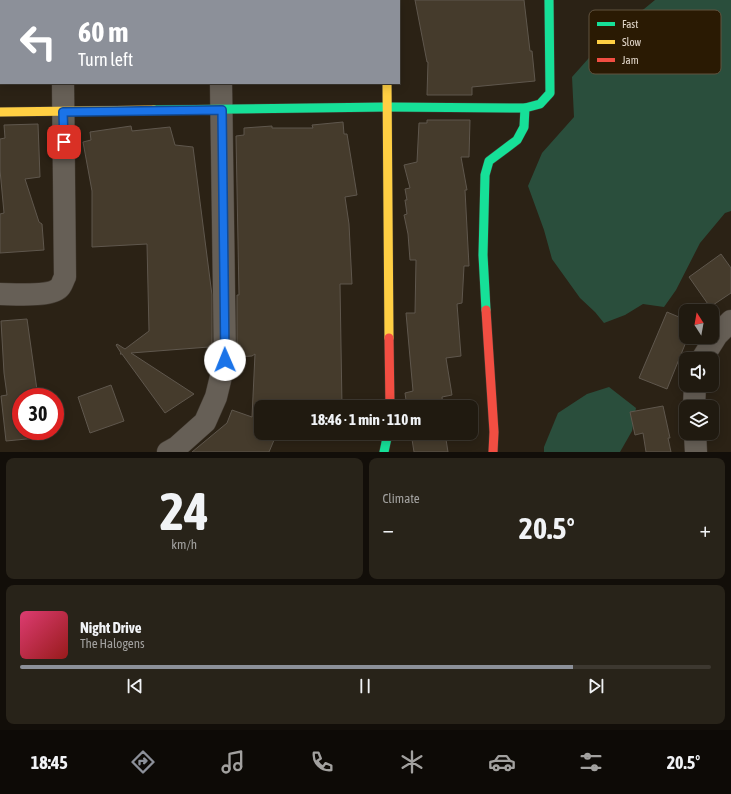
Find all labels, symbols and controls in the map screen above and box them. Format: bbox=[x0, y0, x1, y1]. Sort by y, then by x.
legend bbox=[589, 10, 721, 74]
icon: left bbox=[12, 16, 64, 68]
text: 60 m bbox=[78, 16, 128, 48]
text: Fast bbox=[622, 18, 638, 30]
text: Slow bbox=[622, 36, 641, 48]
text: Turn left bbox=[78, 49, 133, 70]
text: Jam bbox=[622, 54, 639, 66]
pin bbox=[47, 125, 81, 159]
icon: arrive bbox=[53, 131, 75, 153]
north arrow bbox=[679, 304, 719, 344]
map controls bbox=[679, 304, 719, 440]
position arrow bbox=[204, 339, 246, 381]
button: sound bbox=[679, 352, 719, 392]
speed limit sign: 30 bbox=[12, 388, 64, 440]
button: layers bbox=[679, 400, 719, 440]
text: 18:46 · 1 min · 110 m bbox=[311, 411, 421, 428]
text: 24 bbox=[160, 481, 209, 541]
text: Climate bbox=[383, 491, 420, 506]
text: 20.5° bbox=[519, 511, 575, 545]
text: − bbox=[383, 516, 394, 542]
text: + bbox=[700, 516, 711, 542]
text: km/h bbox=[171, 537, 197, 552]
text: Night Drive bbox=[80, 619, 142, 636]
text: The Halogens bbox=[80, 636, 145, 651]
icon: previous bbox=[124, 675, 146, 697]
icon: pause bbox=[354, 675, 376, 697]
icon: next bbox=[585, 675, 607, 697]
icon: directions bbox=[129, 748, 157, 776]
icon: music bbox=[219, 748, 247, 776]
icon: phone bbox=[308, 748, 336, 776]
icon: climate bbox=[398, 748, 426, 776]
icon: car bbox=[488, 748, 516, 776]
icon: filters bbox=[577, 748, 605, 776]
text: 18:45 bbox=[31, 752, 68, 773]
text: 20.5° bbox=[667, 752, 700, 773]

